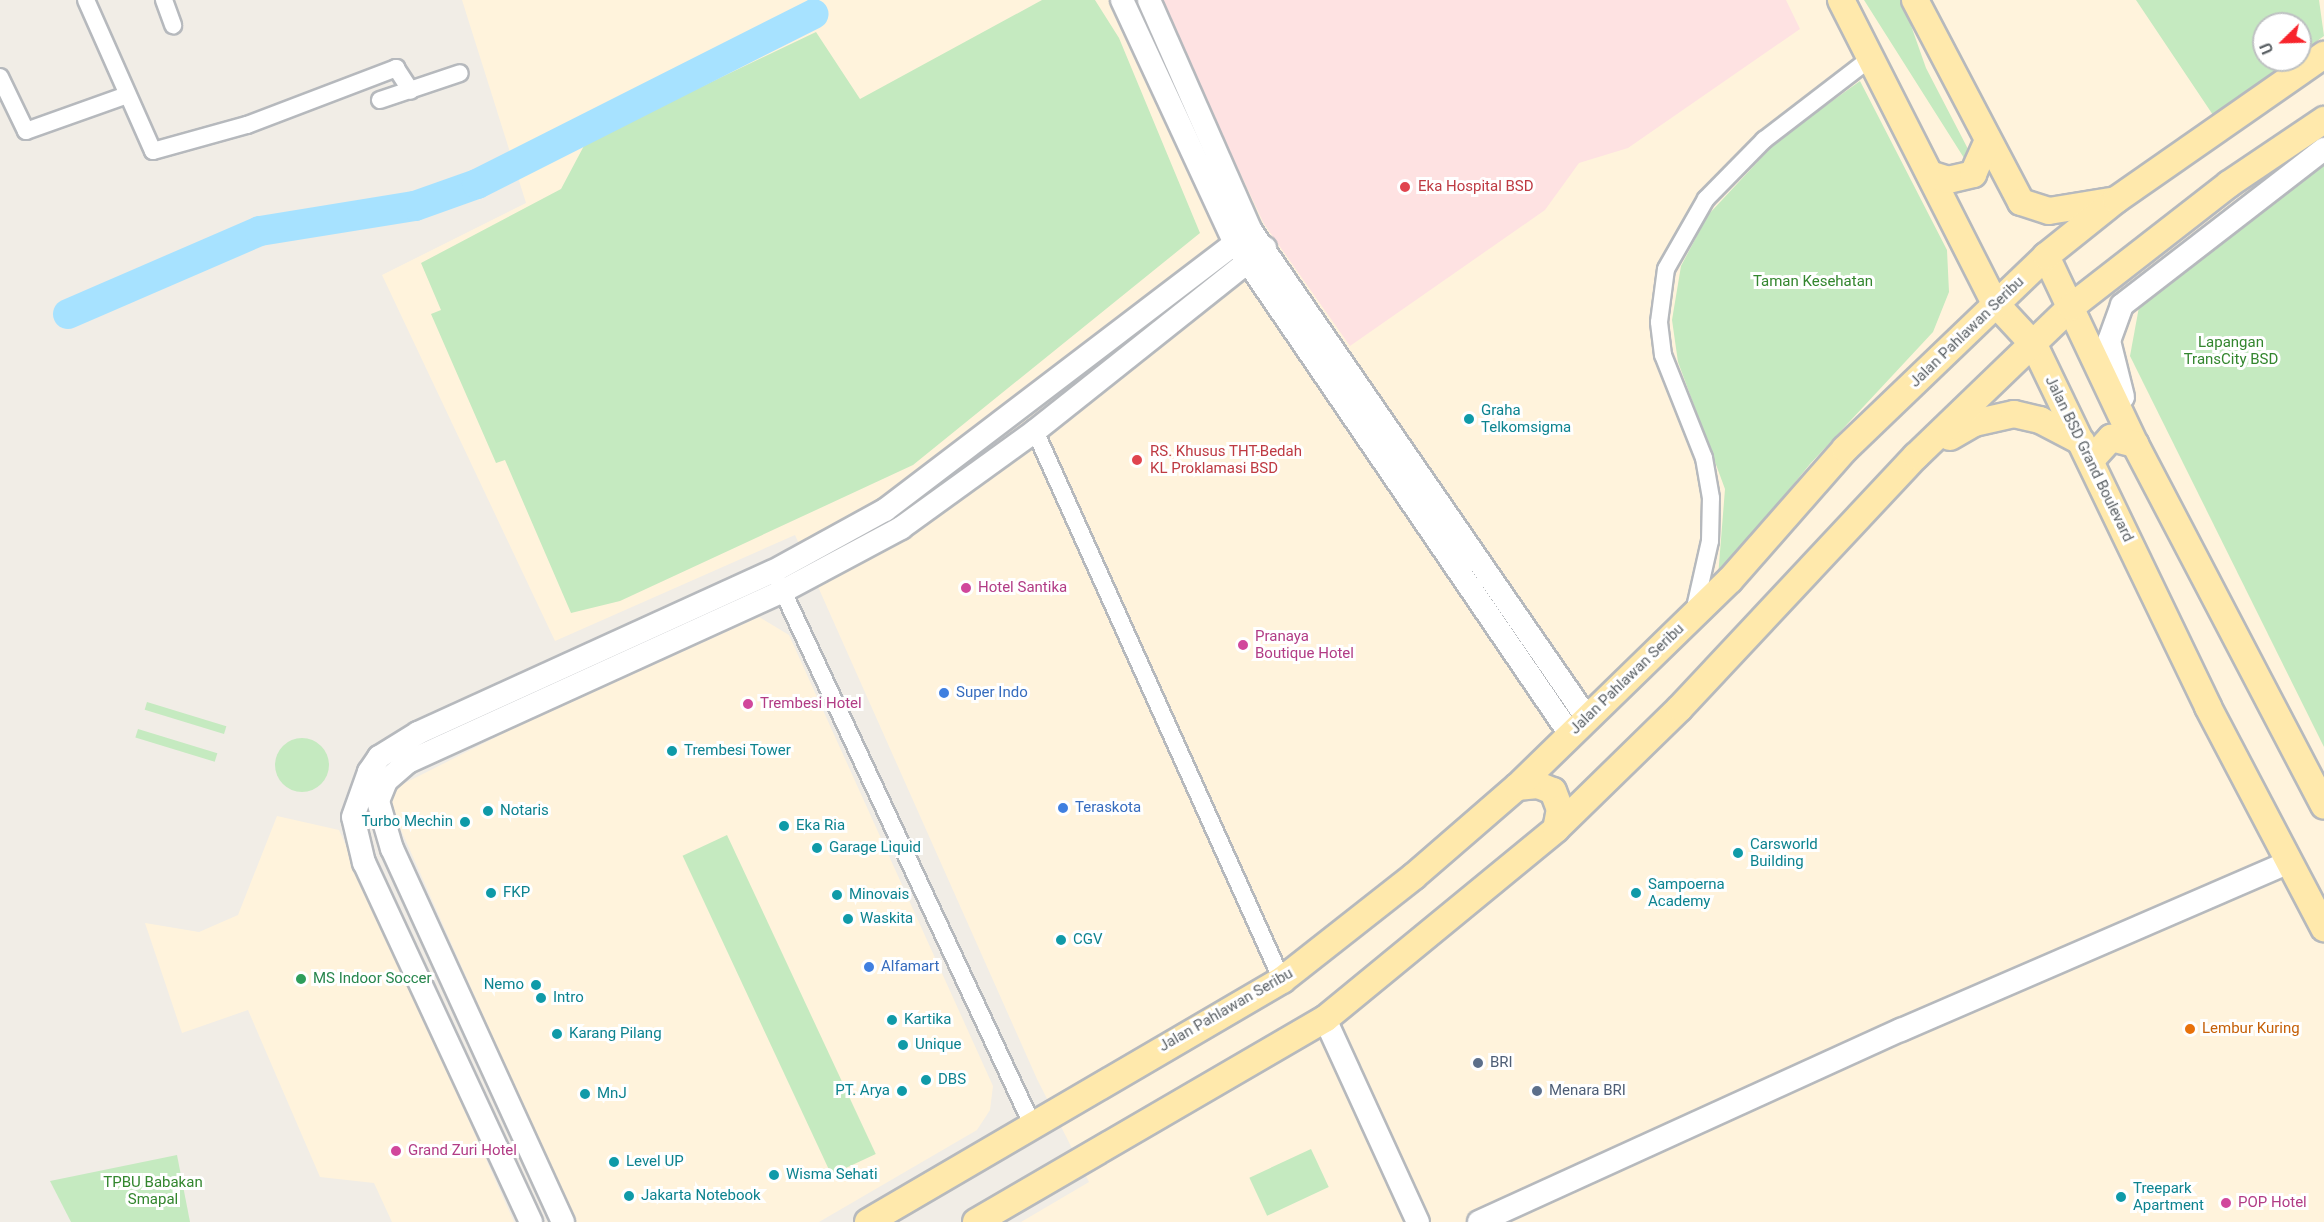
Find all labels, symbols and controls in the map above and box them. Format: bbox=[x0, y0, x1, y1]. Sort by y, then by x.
north arrow bbox=[2252, 12, 2312, 72]
text: U bbox=[2256, 40, 2278, 57]
marker: Eka Hospital BSD bbox=[1396, 178, 1414, 196]
place label: Eka Hospital BSD bbox=[1418, 178, 1534, 196]
park label: Taman Kesehatan bbox=[1753, 273, 1873, 291]
street label: Jalan Pahlawan Seribu bbox=[1906, 273, 2028, 391]
park label: Lapangan TransCity BSD bbox=[2184, 333, 2278, 368]
street label: Jalan BSD Grand Boulevard bbox=[2041, 373, 2137, 545]
place label: Graha Telkomsigma bbox=[1481, 401, 1571, 436]
marker: Graha Telkomsigma bbox=[1462, 412, 1476, 426]
place label: RS. Khusus THT-Bedah KL Proklamasi BSD bbox=[1150, 442, 1302, 477]
marker: RS. Khusus THT-Bedah KL Proklamasi BSD bbox=[1128, 451, 1146, 469]
place label: Hotel Santika bbox=[978, 579, 1067, 597]
marker: Hotel Santika bbox=[959, 581, 973, 595]
street label: Jalan Pahlawan Seribu bbox=[1566, 620, 1688, 738]
place label: Pranaya Boutique Hotel bbox=[1255, 627, 1354, 662]
marker: Pranaya Boutique Hotel bbox=[1236, 638, 1250, 652]
place label: Super Indo bbox=[956, 684, 1028, 702]
marker: Super Indo bbox=[937, 686, 951, 700]
place label: Trembesi Hotel bbox=[760, 695, 862, 713]
marker: Trembesi Hotel bbox=[741, 697, 755, 711]
place label: Trembesi Tower bbox=[684, 742, 791, 760]
marker: Trembesi Tower bbox=[665, 744, 679, 758]
place label: Teraskota bbox=[1075, 799, 1141, 817]
marker: Teraskota bbox=[1056, 801, 1070, 815]
place label: Notaris bbox=[500, 802, 549, 820]
marker: Notaris bbox=[481, 804, 495, 818]
place label: Turbo Mechin bbox=[362, 813, 453, 831]
marker: Turbo Mechin bbox=[458, 815, 472, 829]
place label: Eka Ria bbox=[796, 817, 845, 835]
marker: Eka Ria bbox=[777, 819, 791, 833]
place label: Carsworld Building bbox=[1750, 835, 1818, 870]
place label: Garage Liquid bbox=[829, 839, 921, 857]
marker: Garage Liquid bbox=[810, 841, 824, 855]
marker: Carsworld Building bbox=[1731, 846, 1745, 860]
place label: Sampoerna Academy bbox=[1648, 875, 1725, 910]
place label: FKP bbox=[503, 884, 530, 902]
marker: FKP bbox=[484, 886, 498, 900]
place label: Minovais bbox=[849, 886, 909, 904]
marker: Sampoerna Academy bbox=[1629, 886, 1643, 900]
marker: Minovais bbox=[830, 888, 844, 902]
place label: Waskita bbox=[860, 910, 913, 928]
marker: Waskita bbox=[841, 912, 855, 926]
place label: CGV bbox=[1073, 931, 1103, 949]
marker: CGV bbox=[1054, 933, 1068, 947]
place label: Alfamart bbox=[881, 958, 939, 976]
marker: Alfamart bbox=[862, 960, 876, 974]
street label: Jalan Pahlawan Seribu bbox=[1156, 964, 1296, 1056]
place label: MS Indoor Soccer bbox=[313, 970, 432, 988]
marker: MS Indoor Soccer bbox=[294, 972, 308, 986]
place label: Nemo bbox=[484, 976, 524, 994]
marker: Nemo bbox=[529, 978, 543, 992]
place label: Intro bbox=[553, 989, 584, 1007]
marker: Intro bbox=[534, 991, 548, 1005]
place label: Kartika bbox=[904, 1011, 951, 1029]
marker: Kartika bbox=[885, 1013, 899, 1027]
place label: Lembur Kuring bbox=[2202, 1020, 2300, 1038]
marker: Lembur Kuring bbox=[2183, 1022, 2197, 1036]
place label: Karang Pilang bbox=[569, 1025, 662, 1043]
marker: Karang Pilang bbox=[550, 1027, 564, 1041]
place label: Unique bbox=[915, 1036, 961, 1054]
marker: Unique bbox=[896, 1038, 910, 1052]
place label: BRI bbox=[1490, 1054, 1513, 1072]
marker: BRI bbox=[1471, 1056, 1485, 1070]
place label: DBS bbox=[938, 1071, 966, 1089]
marker: DBS bbox=[919, 1073, 933, 1087]
place label: PT. Arya bbox=[835, 1082, 890, 1100]
place label: Menara BRI bbox=[1549, 1082, 1626, 1100]
marker: PT. Arya bbox=[895, 1084, 909, 1098]
marker: Menara BRI bbox=[1530, 1084, 1544, 1098]
place label: MnJ bbox=[597, 1085, 627, 1103]
marker: MnJ bbox=[578, 1087, 592, 1101]
place label: Grand Zuri Hotel bbox=[408, 1142, 517, 1160]
marker: Grand Zuri Hotel bbox=[389, 1144, 403, 1158]
place label: Level UP bbox=[626, 1153, 684, 1171]
marker: Level UP bbox=[607, 1155, 621, 1169]
place label: Wisma Sehati bbox=[786, 1166, 878, 1184]
marker: Wisma Sehati bbox=[767, 1168, 781, 1182]
park label: TPBU Babakan Smapal bbox=[103, 1173, 203, 1208]
place label: Treepark Apartment bbox=[2133, 1179, 2204, 1214]
place label: Jakarta Notebook bbox=[641, 1187, 761, 1205]
marker: Jakarta Notebook bbox=[622, 1189, 636, 1203]
marker: Treepark Apartment bbox=[2114, 1190, 2128, 1204]
place label: POP Hotel bbox=[2238, 1194, 2307, 1212]
marker: POP Hotel bbox=[2219, 1196, 2233, 1210]

